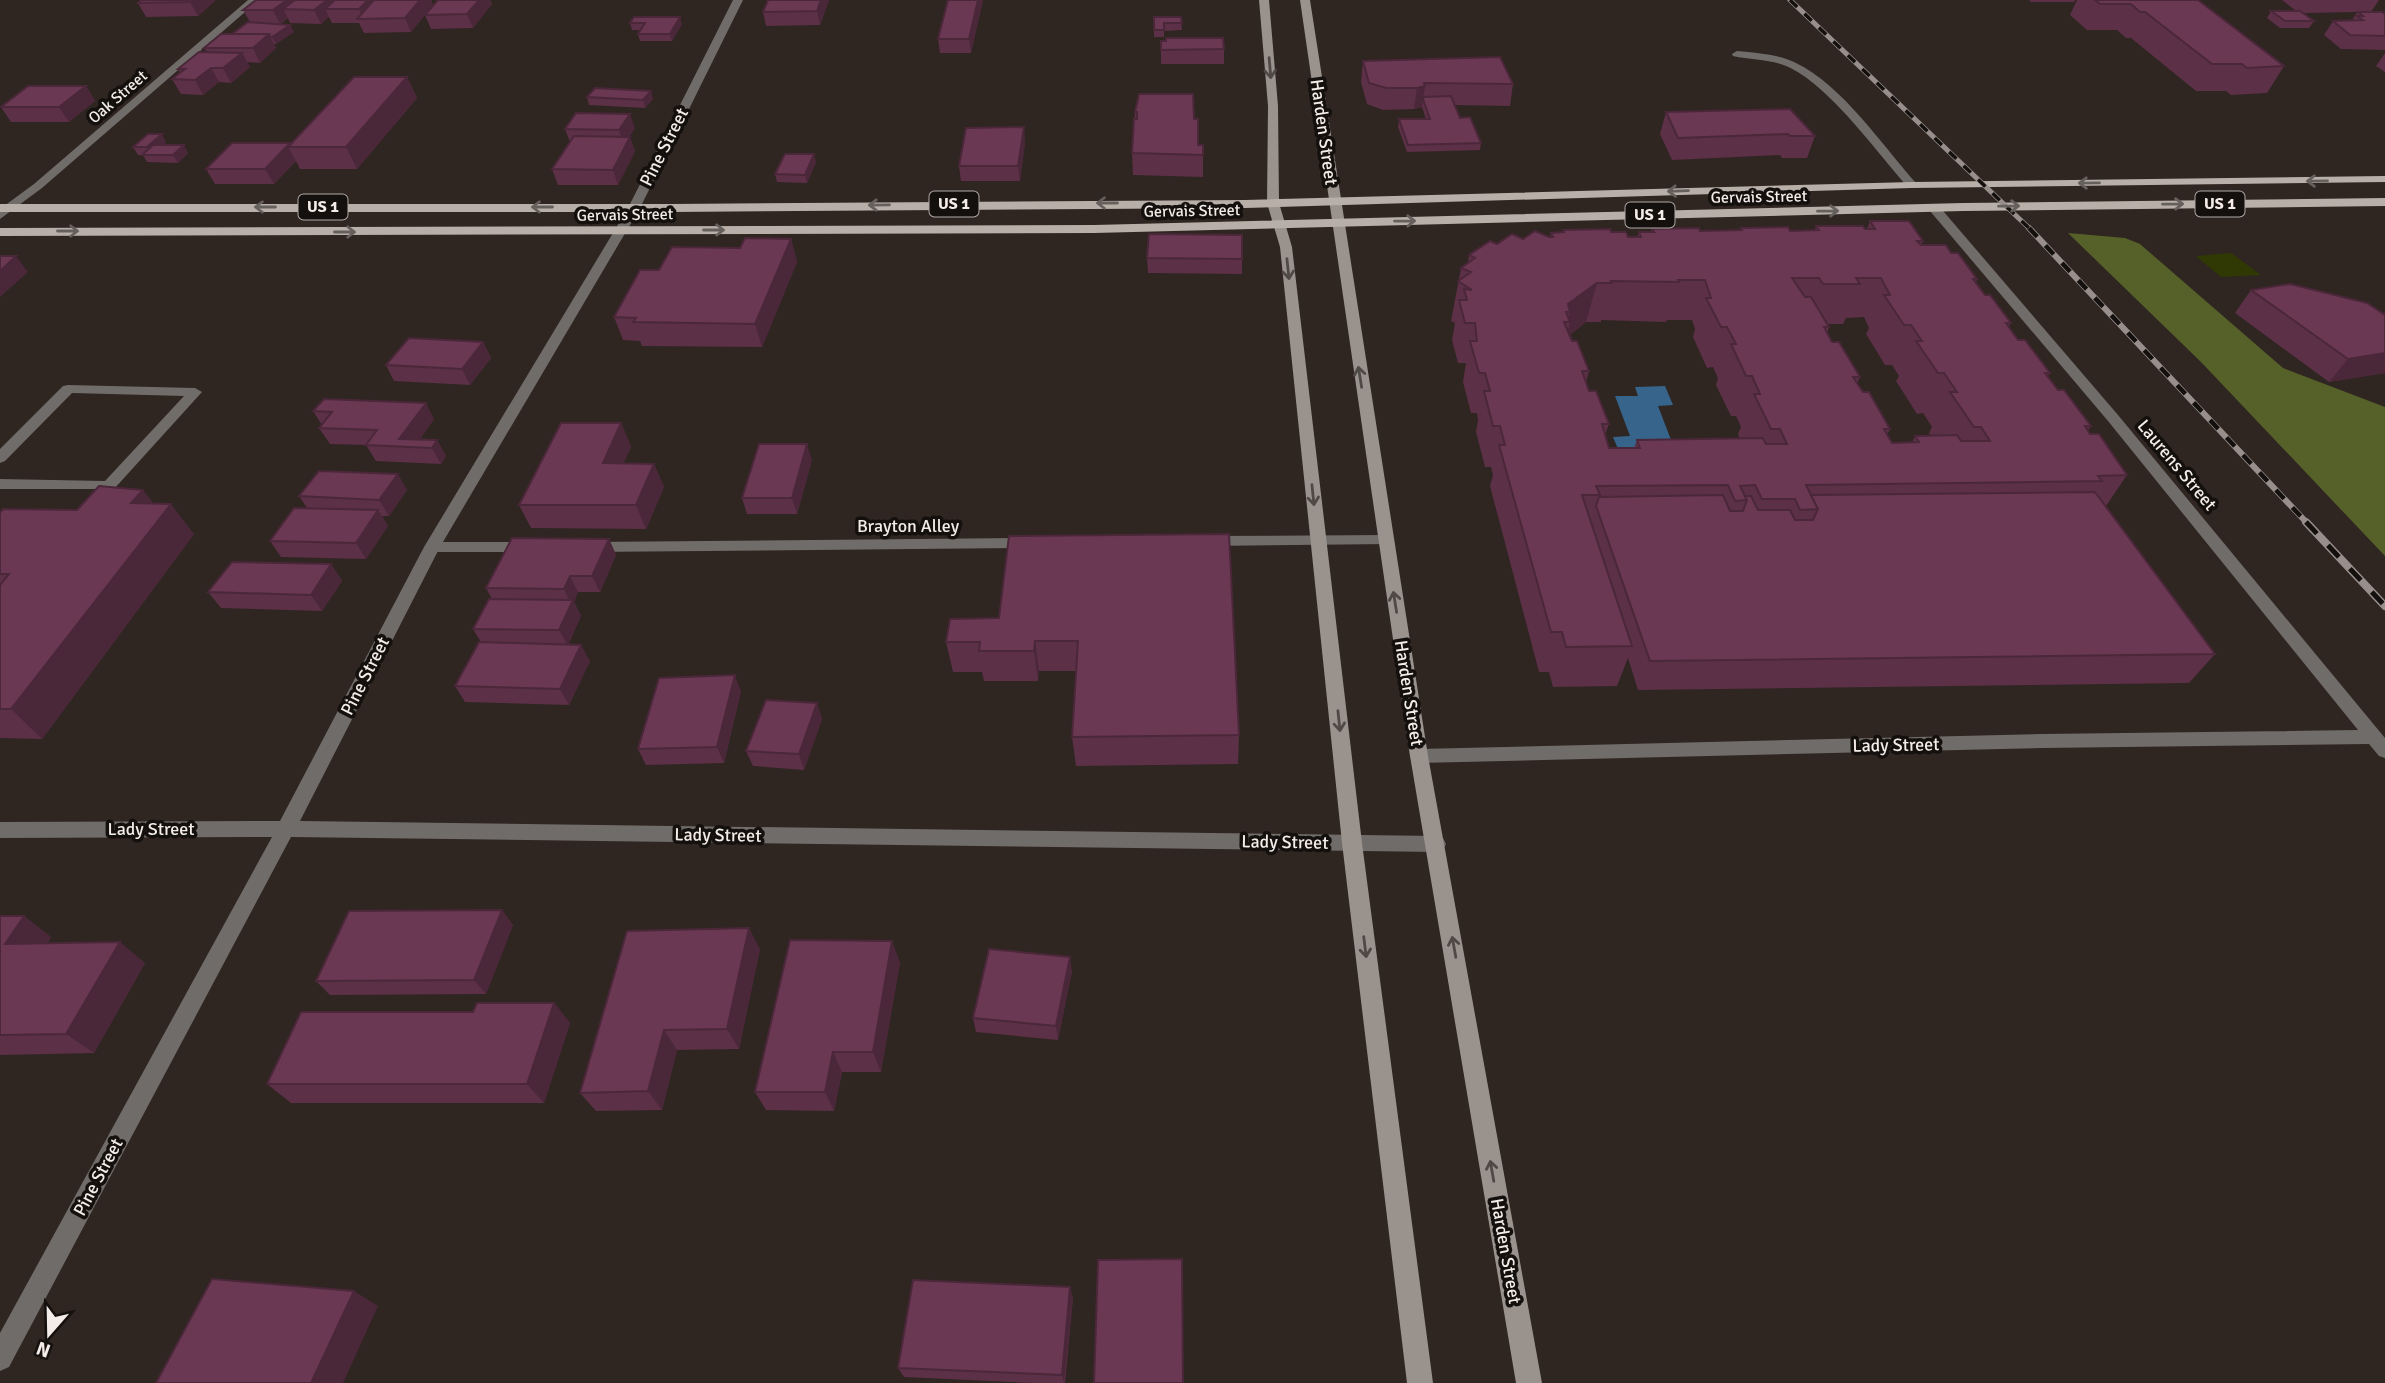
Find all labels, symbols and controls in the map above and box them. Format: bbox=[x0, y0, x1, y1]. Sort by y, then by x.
one-way arrow bbox=[1264, 56, 1277, 79]
street label: Oak Street bbox=[84, 66, 152, 128]
street label: Harden Street bbox=[1306, 78, 1342, 186]
street label: Pine Street bbox=[635, 104, 693, 190]
one-way arrow bbox=[2306, 174, 2329, 188]
one-way arrow bbox=[2078, 176, 2101, 190]
one-way arrow bbox=[1667, 184, 1690, 197]
street label: Gervais Street bbox=[1711, 186, 1808, 208]
road number: US 1 bbox=[930, 192, 978, 216]
road number: US 1 bbox=[2196, 192, 2244, 216]
road number: US 1 bbox=[298, 195, 348, 220]
one-way arrow bbox=[1095, 196, 1118, 210]
one-way arrow bbox=[2161, 197, 2184, 211]
one-way arrow bbox=[868, 199, 891, 212]
one-way arrow bbox=[254, 200, 277, 214]
one-way arrow bbox=[530, 200, 553, 214]
street label: Gervais Street bbox=[1144, 200, 1241, 222]
one-way arrow bbox=[1998, 200, 2021, 213]
road number: US 1 bbox=[1626, 202, 1674, 228]
street label: Gervais Street bbox=[577, 204, 674, 226]
one-way arrow bbox=[1817, 204, 1840, 217]
one-way arrow bbox=[1393, 215, 1416, 228]
one-way arrow bbox=[703, 223, 726, 237]
one-way arrow bbox=[56, 224, 79, 238]
one-way arrow bbox=[333, 225, 356, 239]
one-way arrow bbox=[1282, 257, 1295, 280]
one-way arrow bbox=[1353, 366, 1366, 389]
street label: Laurens Street bbox=[2133, 415, 2221, 515]
one-way arrow bbox=[1307, 484, 1320, 506]
street label: Brayton Alley bbox=[857, 515, 960, 537]
one-way arrow bbox=[1388, 591, 1401, 614]
street label: Pine Street bbox=[336, 633, 394, 719]
street label: Harden Street bbox=[1390, 638, 1428, 748]
one-way arrow bbox=[1332, 710, 1345, 732]
street label: Lady Street bbox=[1852, 733, 1940, 757]
street label: Lady Street bbox=[107, 818, 195, 840]
street label: Lady Street bbox=[674, 823, 762, 847]
street label: Lady Street bbox=[1241, 830, 1329, 854]
one-way arrow bbox=[1359, 936, 1372, 958]
one-way arrow bbox=[1446, 936, 1460, 959]
street label: Pine Street bbox=[68, 1134, 128, 1220]
one-way arrow bbox=[1485, 1160, 1498, 1183]
street label: Harden Street bbox=[1486, 1196, 1526, 1306]
north arrow bbox=[14, 1299, 84, 1369]
text: N bbox=[33, 1335, 54, 1363]

